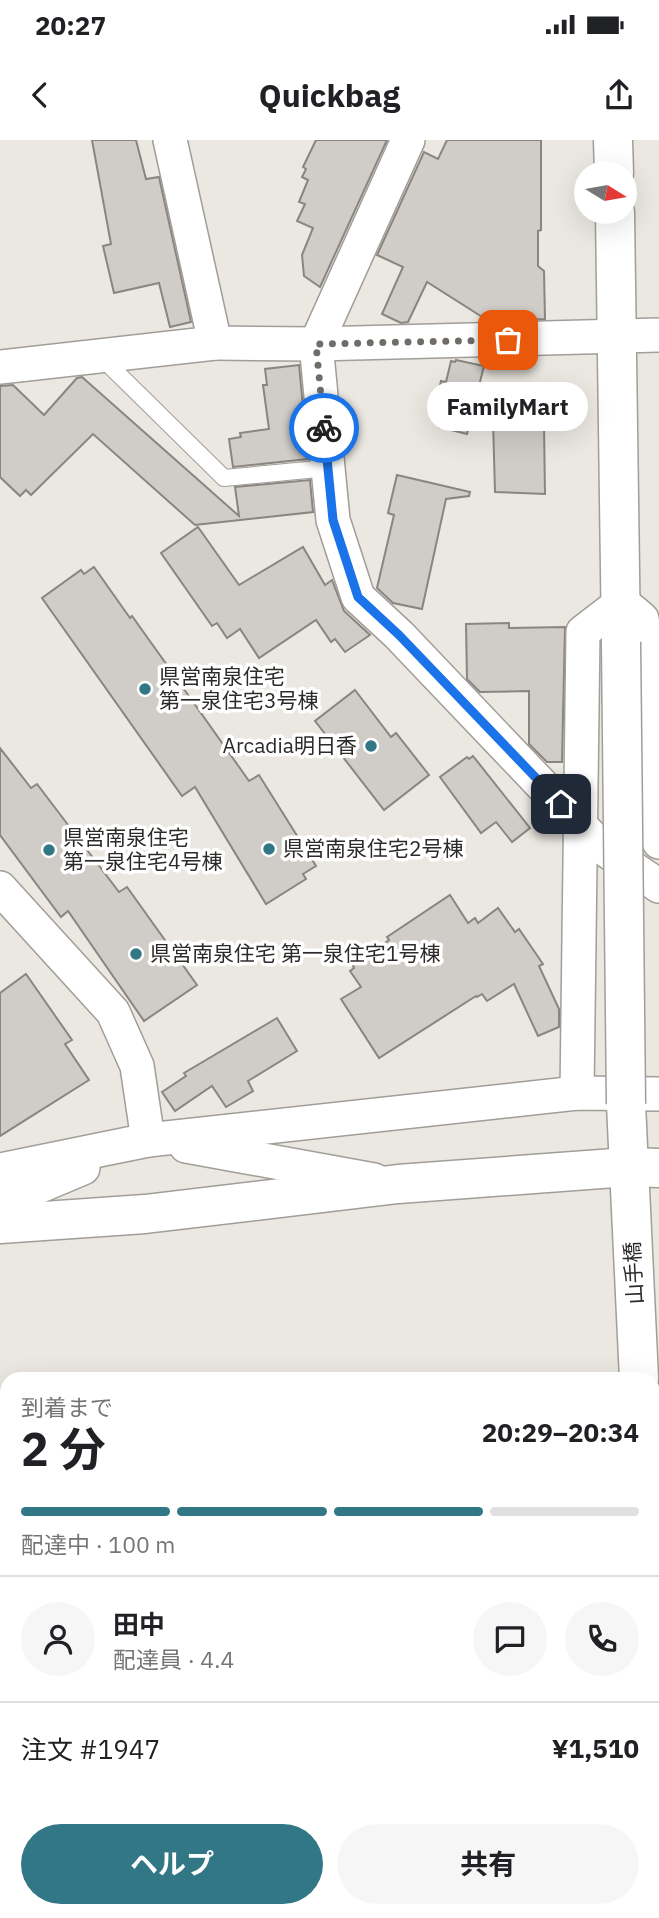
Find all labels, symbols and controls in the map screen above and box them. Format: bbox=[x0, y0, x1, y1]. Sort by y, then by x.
text: 20:27 bbox=[35, 8, 106, 42]
text: Quickbag bbox=[259, 74, 400, 116]
icon: back bbox=[21, 76, 59, 114]
icon: share bbox=[600, 76, 638, 114]
north arrow bbox=[574, 161, 637, 224]
map controls bbox=[574, 161, 637, 224]
pin bbox=[478, 310, 538, 370]
icon: bag bbox=[489, 321, 527, 359]
callout: FamilyMart bbox=[428, 382, 588, 431]
text: FamilyMart bbox=[447, 391, 569, 421]
courier bbox=[289, 393, 359, 463]
icon: bike bbox=[305, 409, 343, 447]
place label: 県営南泉住宅 第一泉住宅3号棟 bbox=[159, 662, 319, 714]
marker: 県営南泉住宅 第一泉住宅3号棟 bbox=[137, 681, 153, 697]
place label: Arcadia明日香 bbox=[223, 731, 357, 759]
marker: Arcadia明日香 bbox=[363, 738, 379, 754]
pin bbox=[531, 774, 591, 834]
icon: home bbox=[542, 785, 580, 823]
place label: 県営南泉住宅 第一泉住宅4号棟 bbox=[63, 823, 223, 875]
place label: 県営南泉住宅2号棟 bbox=[283, 834, 464, 862]
marker: 県営南泉住宅2号棟 bbox=[261, 841, 277, 857]
marker: 県営南泉住宅 第一泉住宅4号棟 bbox=[41, 842, 57, 858]
place label: 県営南泉住宅 第一泉住宅1号棟 bbox=[150, 939, 441, 967]
marker: 県営南泉住宅 第一泉住宅1号棟 bbox=[128, 946, 144, 962]
street label: 山手橋 bbox=[617, 1241, 649, 1305]
text: 到着まで bbox=[21, 1392, 113, 1422]
text: 20:29–20:34 bbox=[482, 1415, 639, 1449]
text: 2 分 bbox=[21, 1419, 105, 1479]
text: 配達中 · 100 m bbox=[21, 1529, 175, 1559]
button: person bbox=[21, 1602, 95, 1676]
button: chat bbox=[473, 1602, 547, 1676]
button: phone bbox=[565, 1602, 639, 1676]
text: 田中 bbox=[113, 1607, 165, 1641]
text: 配達員 · 4.4 bbox=[113, 1644, 234, 1674]
text: ¥1,510 bbox=[552, 1731, 639, 1765]
text: 注文 #1947 bbox=[21, 1732, 160, 1766]
button: ヘルプ bbox=[21, 1824, 323, 1904]
button: 共有 bbox=[337, 1824, 639, 1904]

